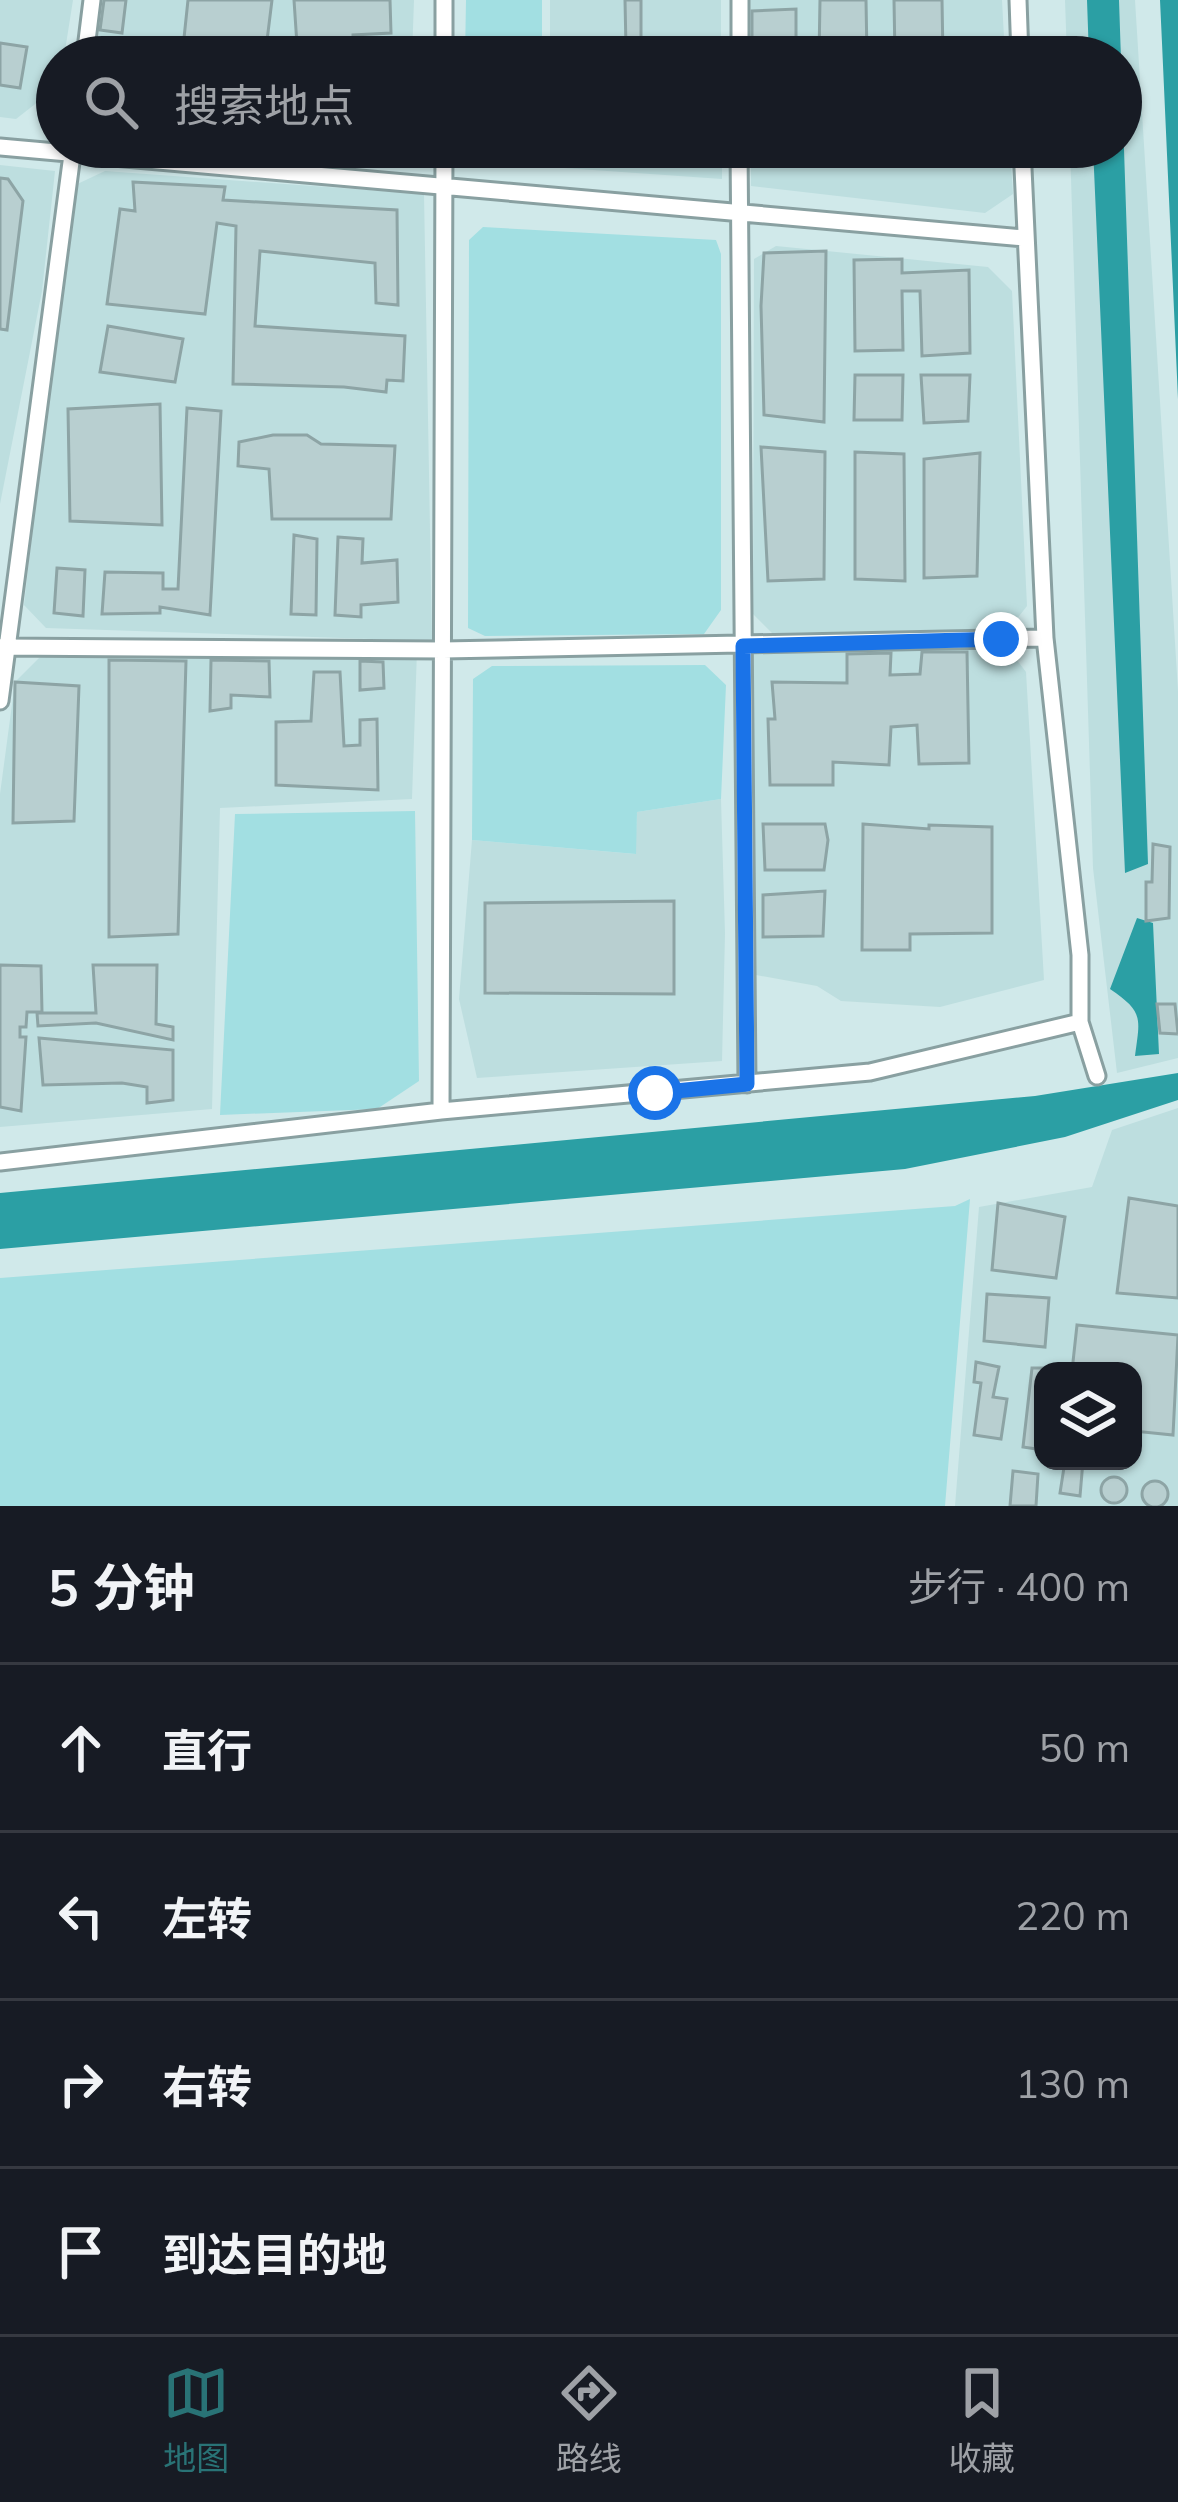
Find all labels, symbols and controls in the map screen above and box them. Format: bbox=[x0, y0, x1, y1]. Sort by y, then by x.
search box bbox=[36, 36, 1142, 168]
icon: search bbox=[78, 69, 144, 135]
text: 搜索地点 bbox=[174, 77, 354, 133]
route end bbox=[974, 612, 1028, 666]
route start bbox=[628, 1066, 682, 1120]
map controls bbox=[1034, 1362, 1142, 1470]
button: layers bbox=[1034, 1362, 1142, 1470]
text: 5 分钟 bbox=[48, 1555, 195, 1619]
text: 步行 · 400 m bbox=[908, 1562, 1130, 1611]
icon: ahead bbox=[48, 1715, 114, 1781]
text: 直行 bbox=[162, 1722, 252, 1778]
text: 50 m bbox=[1039, 1723, 1130, 1772]
icon: left bbox=[48, 1883, 114, 1949]
text: 左转 bbox=[162, 1890, 252, 1946]
text: 220 m bbox=[1015, 1891, 1130, 1940]
icon: right bbox=[48, 2051, 114, 2117]
text: 右转 bbox=[162, 2058, 252, 2114]
text: 130 m bbox=[1015, 2059, 1130, 2108]
icon: arrive bbox=[48, 2219, 114, 2285]
text: 到达目的地 bbox=[162, 2226, 387, 2282]
tab: 地图 bbox=[163, 2360, 229, 2480]
tab: 路线 bbox=[556, 2360, 622, 2480]
tab: 收藏 bbox=[949, 2360, 1015, 2480]

